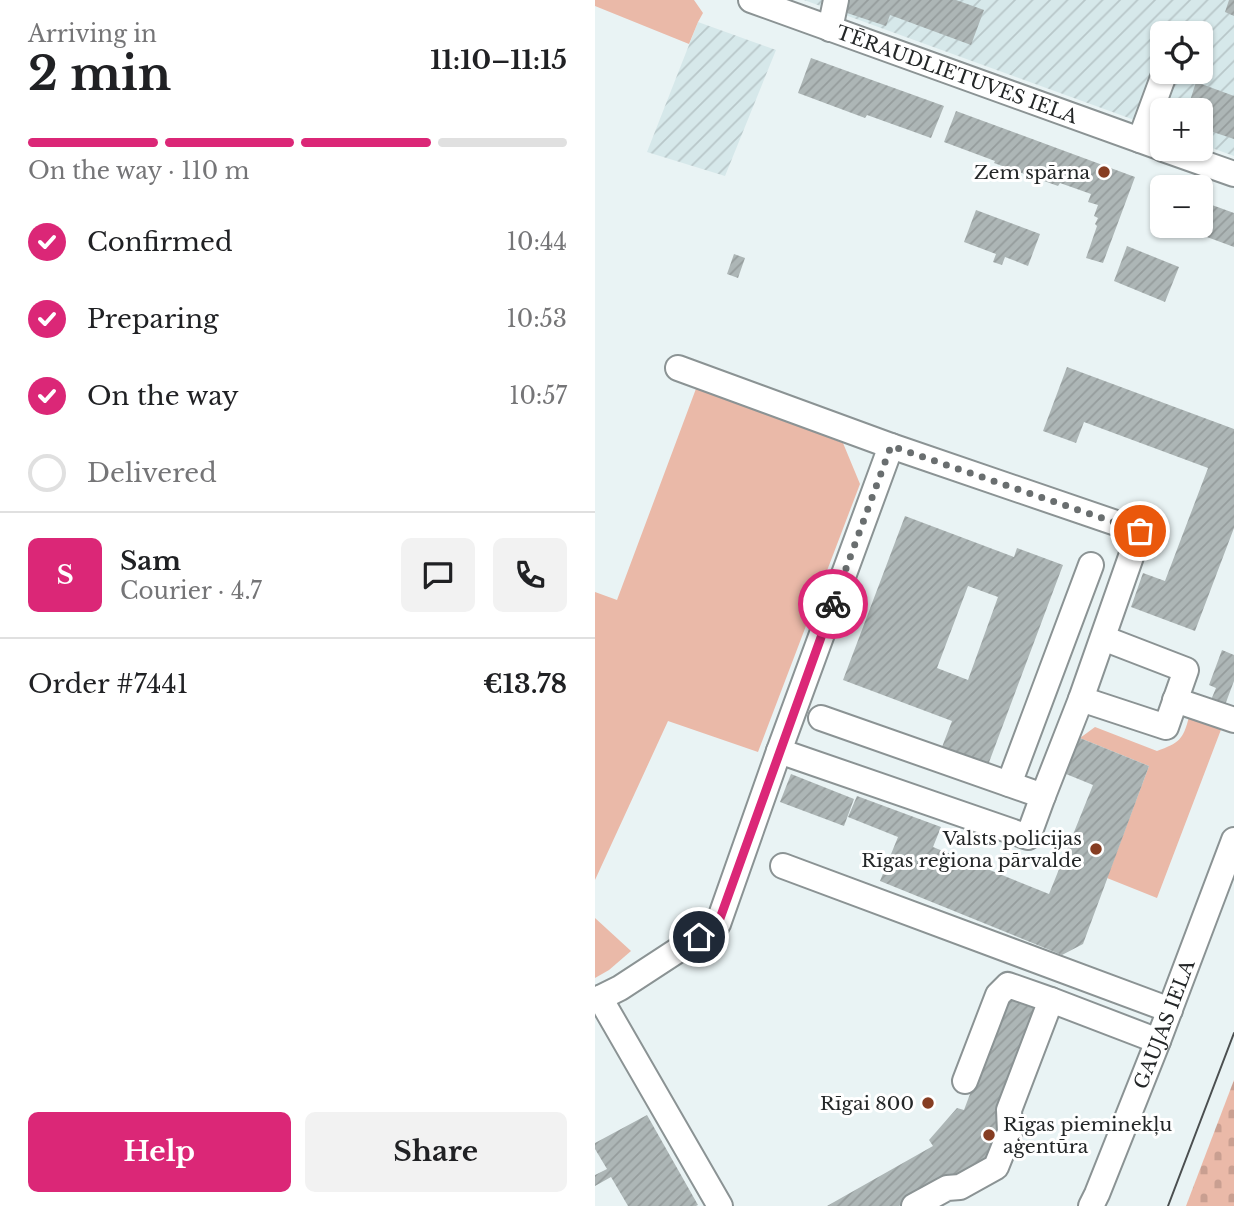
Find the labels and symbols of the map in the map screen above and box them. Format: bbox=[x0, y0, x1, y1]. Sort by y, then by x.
street label: TĒRAUDLIETUVES IELA bbox=[833, 21, 1081, 129]
place label: Zem spārna bbox=[974, 161, 1090, 184]
marker: Zem spārna bbox=[1096, 164, 1112, 180]
pin bbox=[1110, 501, 1170, 561]
courier bbox=[798, 569, 868, 639]
place label: Valsts policijas Rīgas reģiona pārvalde bbox=[861, 827, 1082, 872]
marker: Valsts policijas Rīgas reģiona pārvalde bbox=[1088, 841, 1104, 857]
pin bbox=[669, 907, 729, 967]
street label: GAUJAS IELA bbox=[1129, 956, 1200, 1092]
place label: Rīgai 800 bbox=[820, 1092, 914, 1115]
marker: Rīgai 800 bbox=[920, 1095, 936, 1111]
place label: Rīgas pieminekļu aģentūra bbox=[1003, 1113, 1172, 1158]
marker: Rīgas pieminekļu aģentūra bbox=[981, 1127, 997, 1143]

